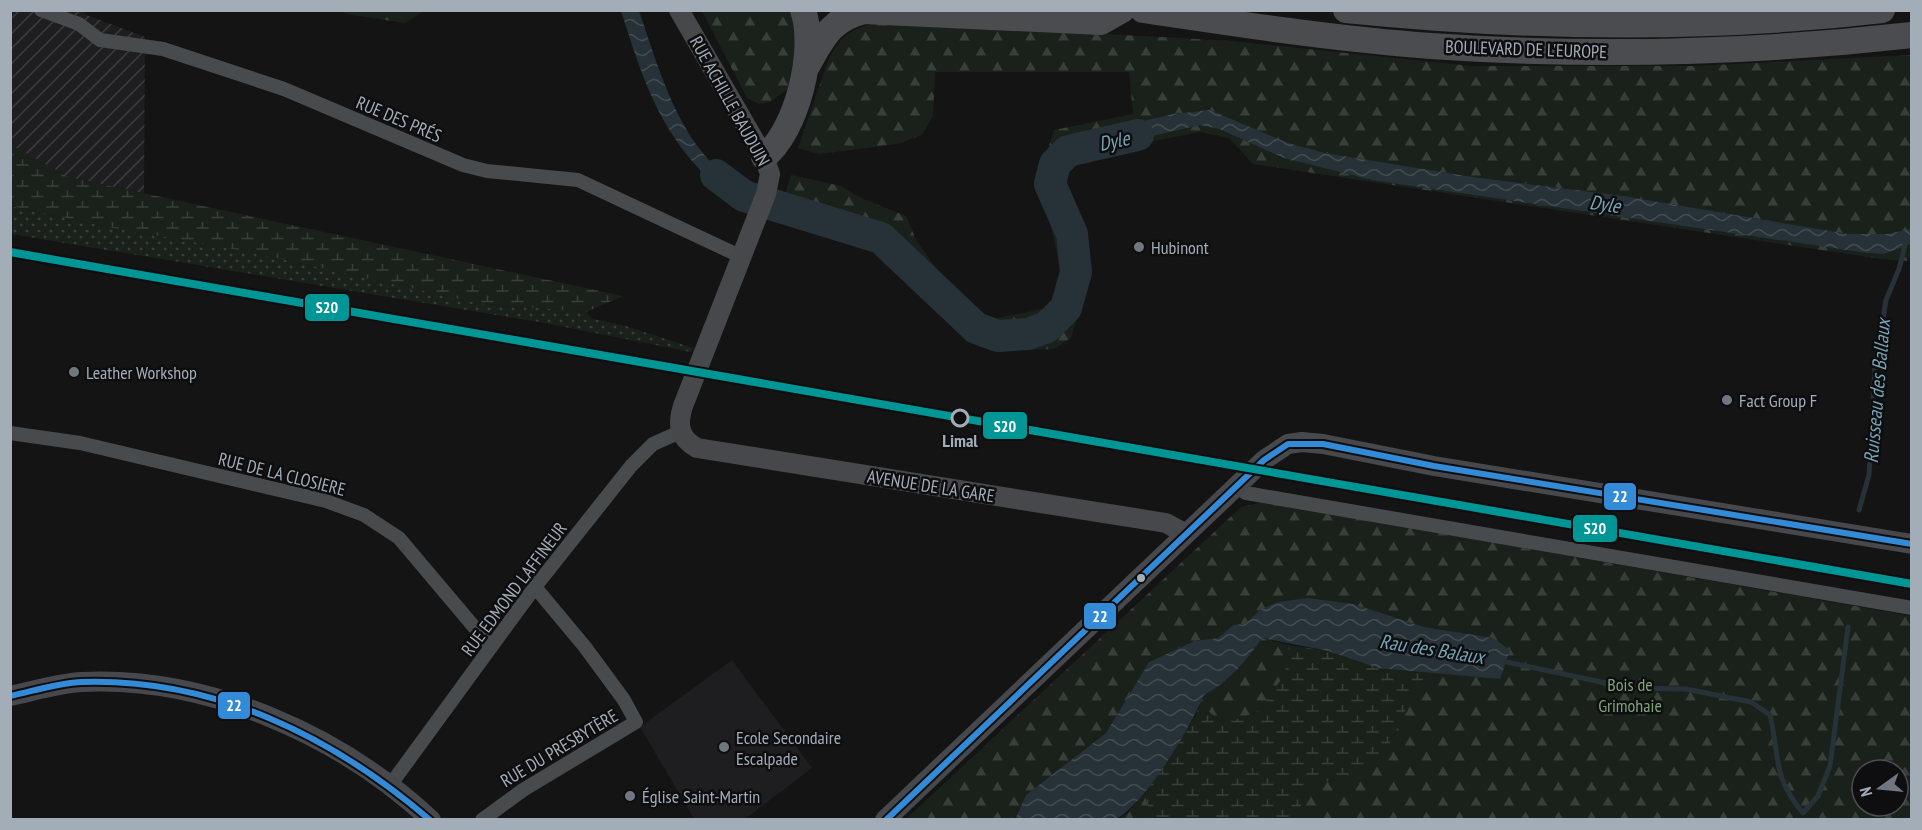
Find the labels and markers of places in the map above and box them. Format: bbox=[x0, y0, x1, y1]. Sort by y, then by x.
place label: Hubinont bbox=[1151, 236, 1209, 259]
marker: Hubinont bbox=[1132, 240, 1146, 254]
place label: Leather Workshop bbox=[86, 361, 197, 384]
marker: Leather Workshop bbox=[67, 365, 81, 379]
place label: Fact Group F bbox=[1739, 389, 1817, 412]
marker: Fact Group F bbox=[1720, 393, 1734, 407]
marker: Limal bbox=[951, 409, 969, 427]
place label: Limal bbox=[942, 429, 978, 452]
unlabelled marker bbox=[1135, 572, 1147, 584]
place label: Ecole Secondaire Escalpade bbox=[736, 726, 841, 770]
marker: Ecole Secondaire Escalpade bbox=[717, 740, 731, 754]
place label: Église Saint-Martin bbox=[642, 785, 760, 808]
marker: Église Saint-Martin bbox=[623, 789, 637, 803]

